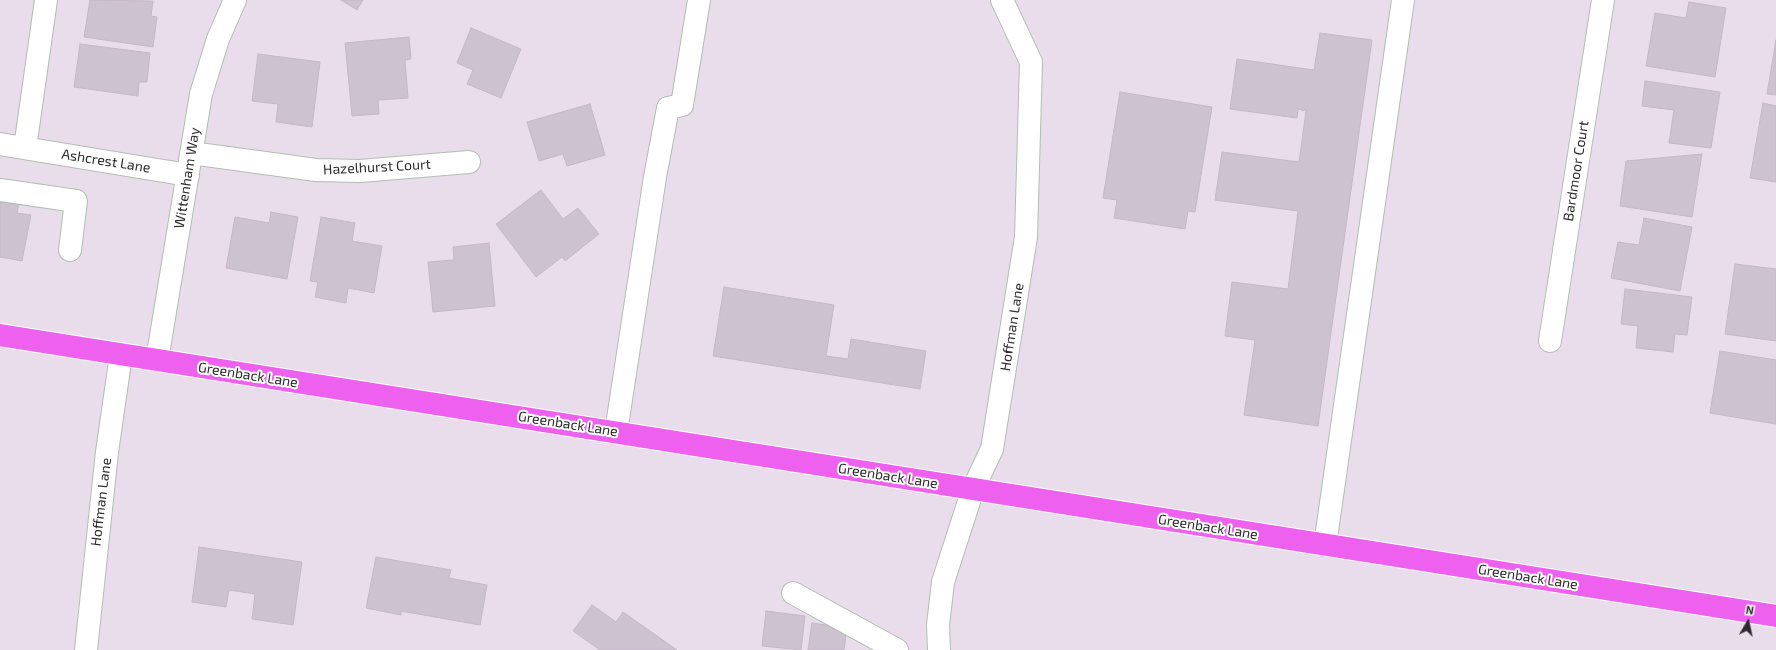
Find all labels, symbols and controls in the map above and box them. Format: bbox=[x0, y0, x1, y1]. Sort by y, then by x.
street label: Bardmoor Court bbox=[1560, 119, 1592, 223]
street label: Wittenham Way bbox=[171, 126, 203, 230]
street label: Ashcrest Lane bbox=[60, 146, 152, 176]
street label: Hazelhurst Court bbox=[323, 156, 431, 178]
street label: Hoffman Lane bbox=[997, 282, 1027, 372]
street label: Greenback Lane bbox=[197, 359, 299, 391]
street label: Greenback Lane bbox=[517, 408, 619, 440]
street label: Hoffman Lane bbox=[87, 457, 115, 547]
street label: Greenback Lane bbox=[837, 460, 939, 492]
street label: Greenback Lane bbox=[1157, 511, 1259, 543]
street label: Greenback Lane bbox=[1477, 561, 1579, 593]
north arrow bbox=[1728, 602, 1768, 642]
text: N bbox=[1745, 603, 1755, 617]

